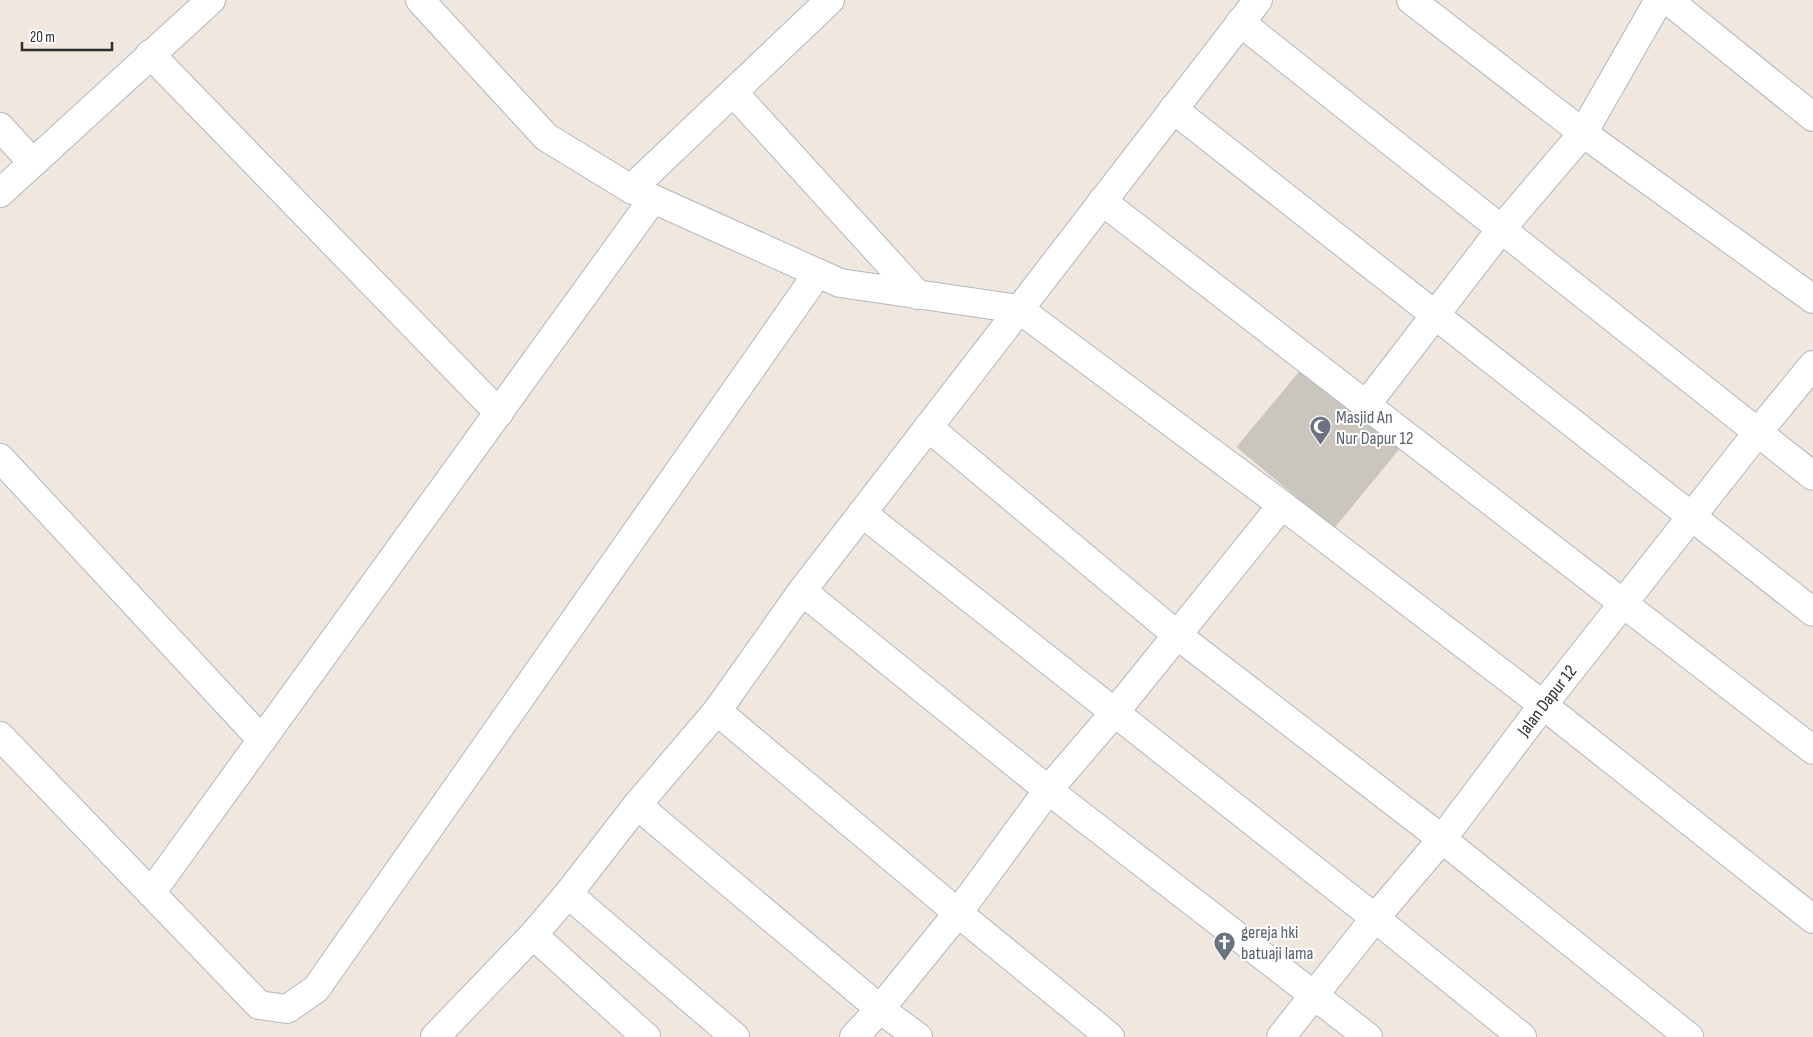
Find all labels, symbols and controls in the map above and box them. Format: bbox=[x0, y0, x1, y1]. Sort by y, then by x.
scale bar bbox=[22, 20, 112, 52]
text: 20 m bbox=[30, 28, 55, 47]
place label: Masjid An Nur Dapur 12 bbox=[1336, 407, 1413, 449]
mosque icon: Masjid An Nur Dapur 12 bbox=[1308, 415, 1332, 446]
street label: Jalan Dapur 12 bbox=[1512, 661, 1581, 741]
place label: gereja hki batuaji lama bbox=[1241, 922, 1314, 964]
church icon: gereja hki batuaji lama bbox=[1213, 930, 1237, 961]

